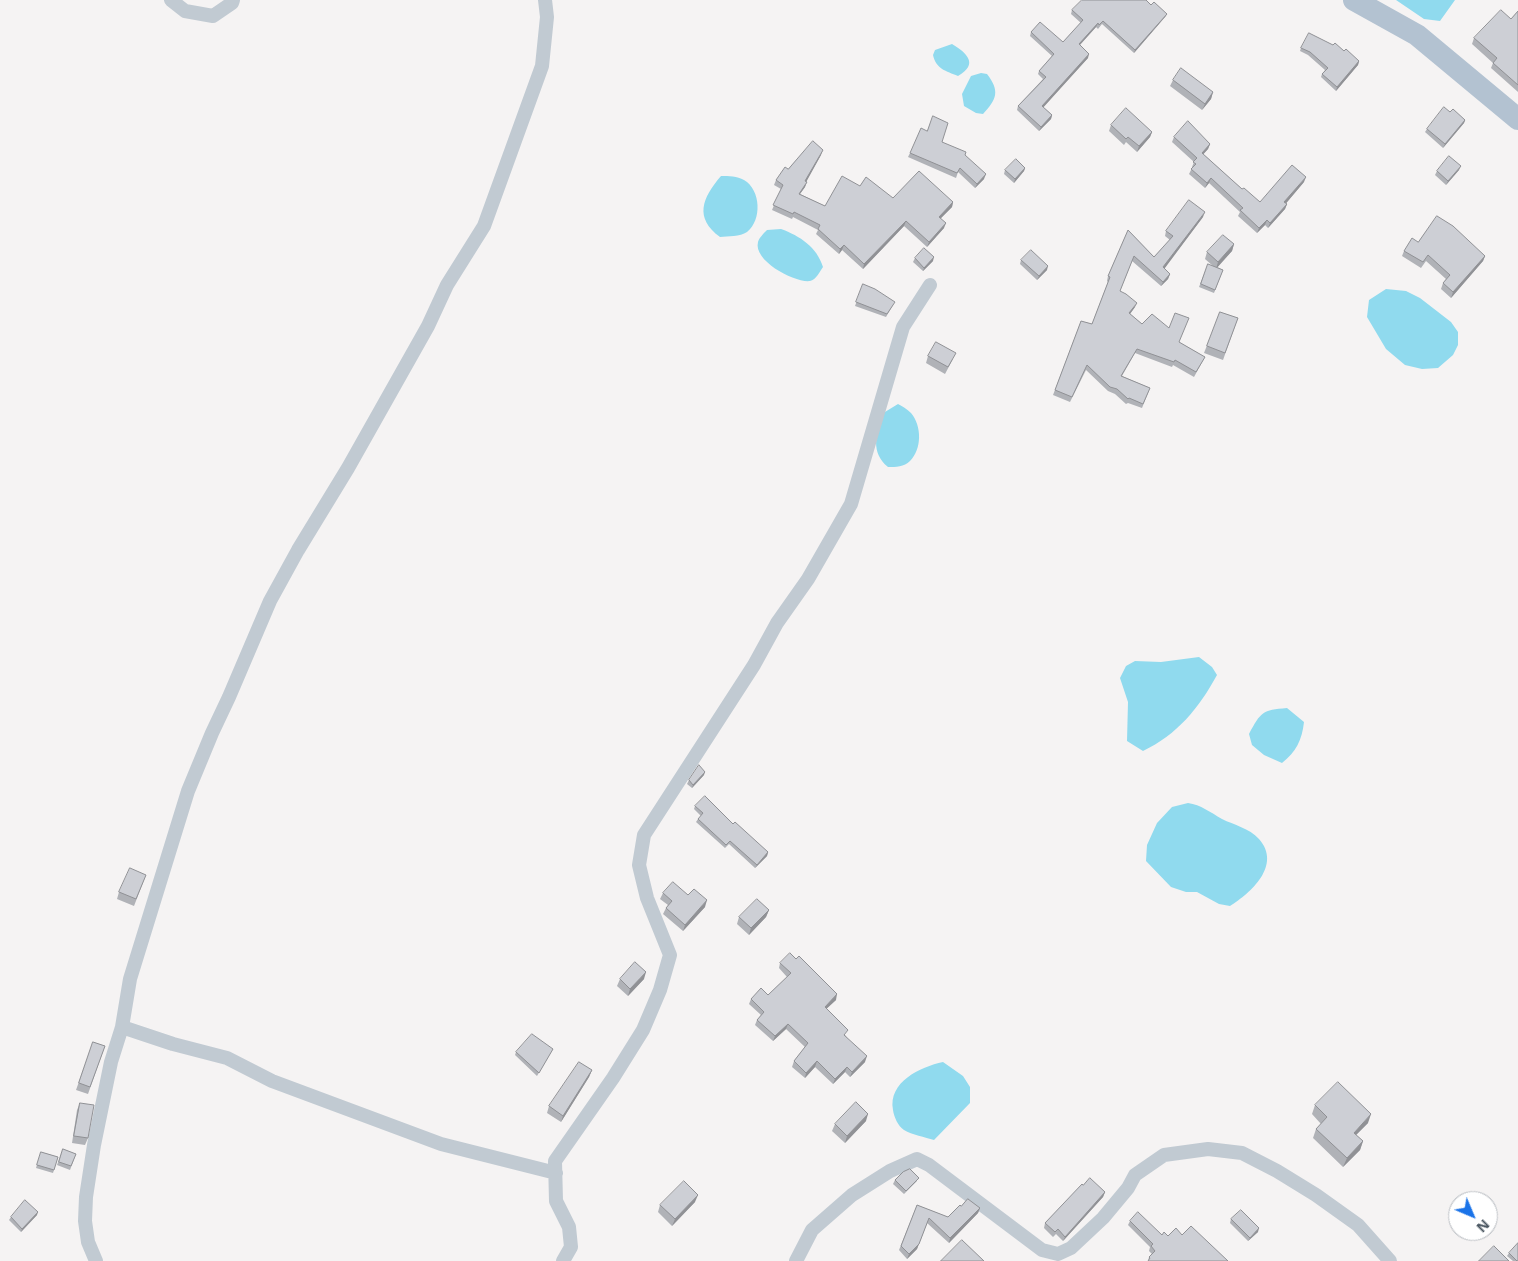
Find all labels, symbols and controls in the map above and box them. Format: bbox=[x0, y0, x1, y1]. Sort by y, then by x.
north arrow bbox=[1448, 1191, 1498, 1241]
text: N bbox=[1473, 1216, 1494, 1237]

